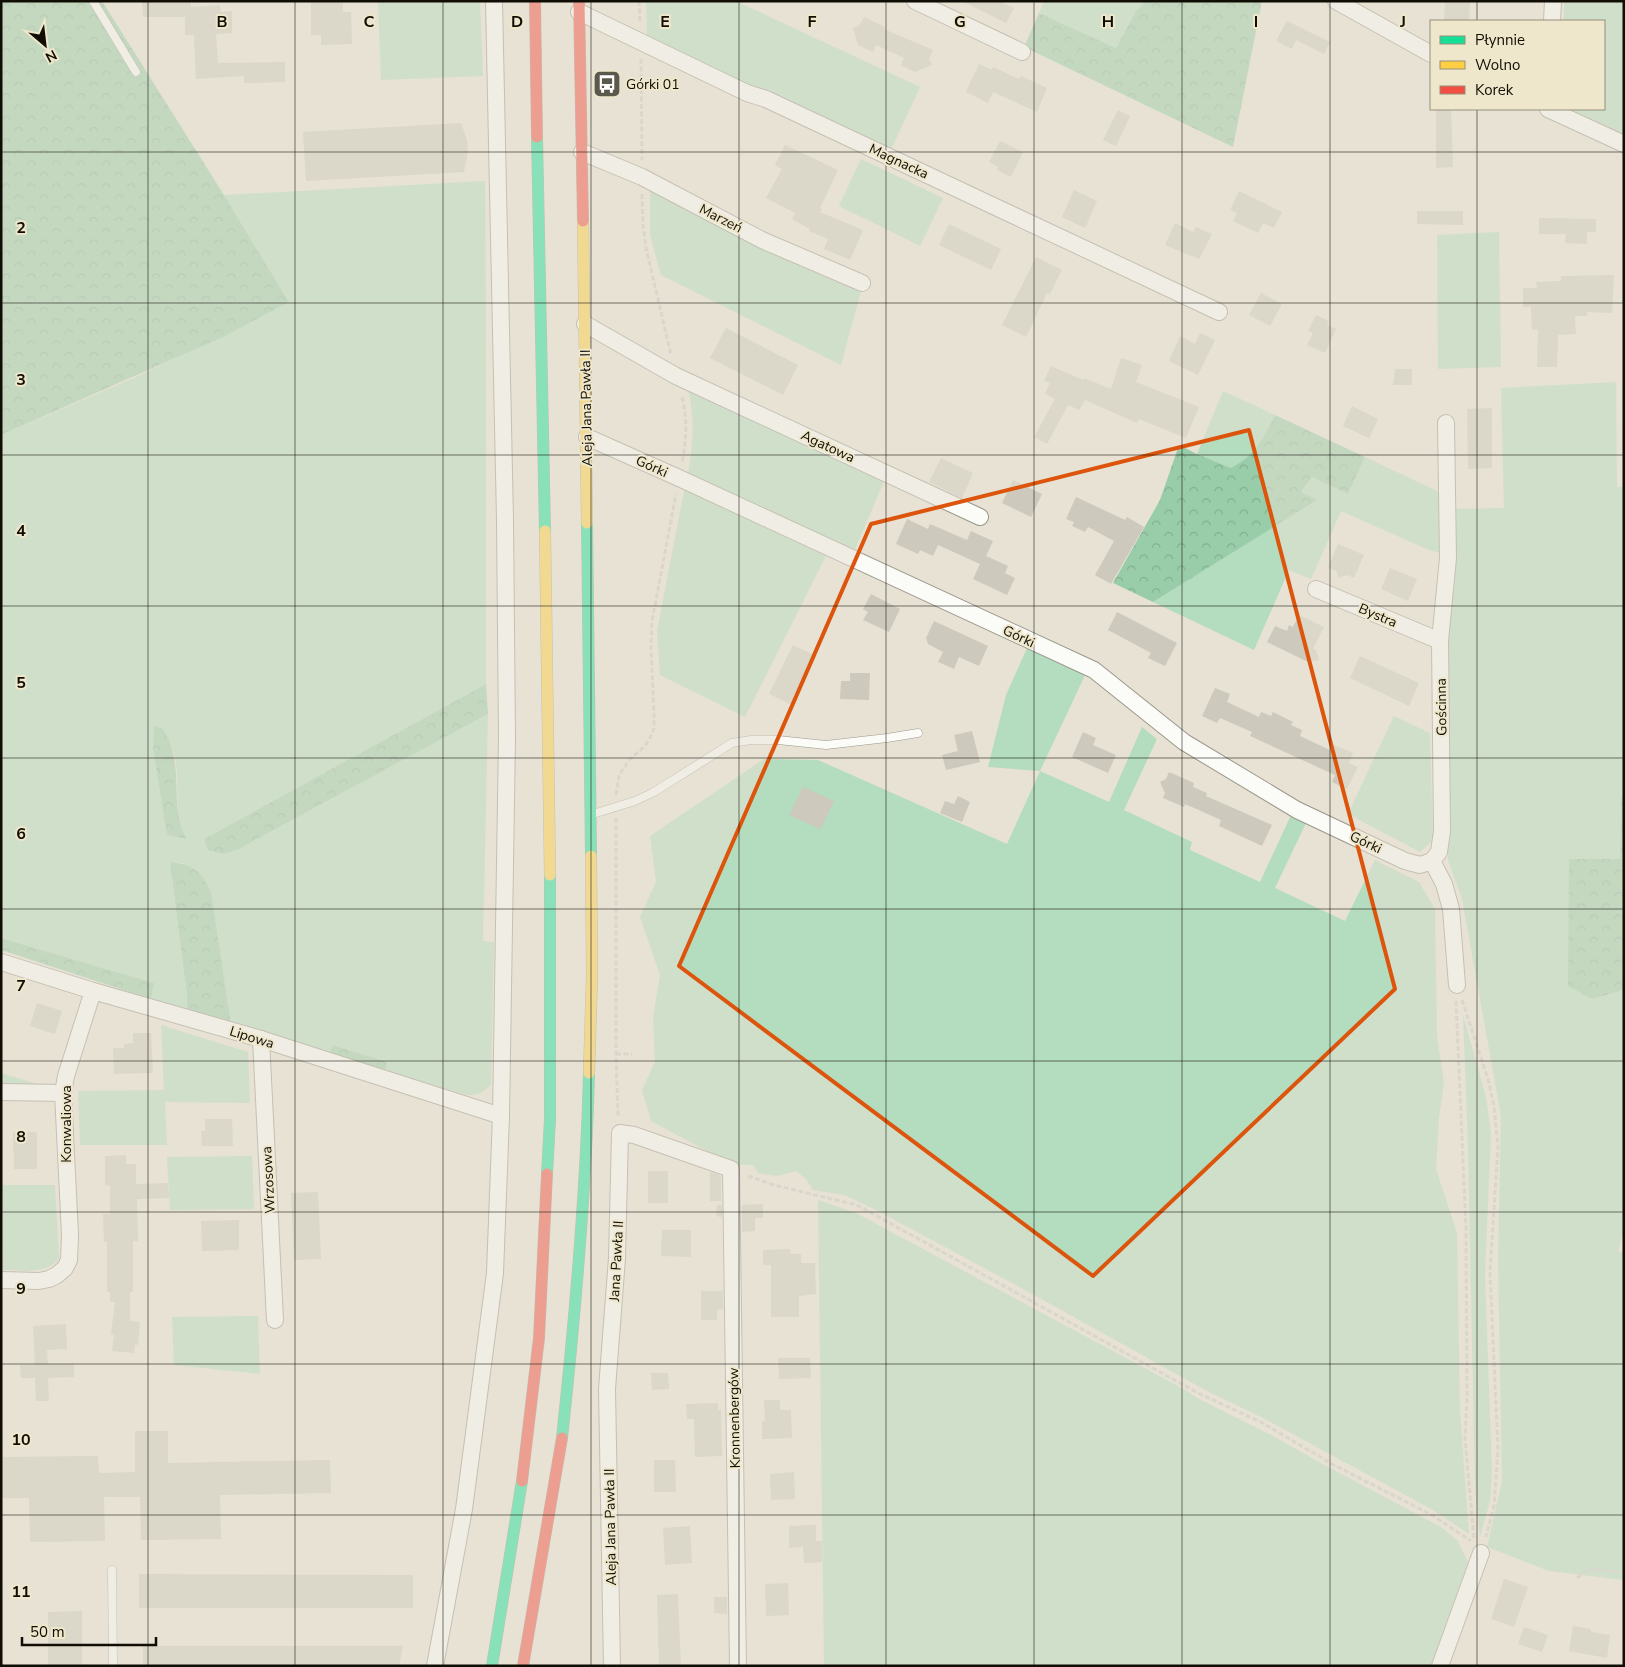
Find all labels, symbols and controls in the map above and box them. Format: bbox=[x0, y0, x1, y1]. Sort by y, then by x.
text: B bbox=[216, 11, 228, 33]
text: C bbox=[364, 11, 375, 33]
text: D bbox=[511, 11, 523, 33]
text: E bbox=[660, 11, 670, 33]
text: F bbox=[808, 11, 817, 33]
text: G bbox=[954, 11, 966, 33]
text: H bbox=[1102, 11, 1114, 33]
text: I bbox=[1254, 11, 1258, 33]
text: J bbox=[1399, 11, 1406, 33]
north arrow bbox=[20, 20, 70, 70]
legend bbox=[1430, 20, 1605, 110]
text: Płynnie bbox=[1475, 30, 1525, 50]
text: N bbox=[42, 45, 60, 67]
text: Wolno bbox=[1475, 55, 1520, 75]
bus stop icon: Górki 01 bbox=[592, 69, 622, 99]
place label: Górki 01 bbox=[626, 75, 680, 94]
text: Korek bbox=[1475, 80, 1514, 100]
street label: Magnacka bbox=[866, 139, 932, 184]
street label: Marzeń bbox=[696, 200, 746, 237]
text: 2 bbox=[16, 217, 26, 239]
street label: Aleja Jana Pawła II bbox=[576, 349, 597, 467]
text: 3 bbox=[16, 369, 26, 391]
street label: Agatowa bbox=[798, 426, 858, 467]
street label: Górki bbox=[633, 451, 671, 482]
text: 4 bbox=[16, 520, 26, 542]
street label: Bystra bbox=[1355, 599, 1400, 632]
street label: Górki bbox=[1000, 621, 1038, 652]
text: 5 bbox=[16, 672, 26, 694]
street label: Gościnna bbox=[1431, 678, 1452, 736]
text: 6 bbox=[16, 823, 26, 845]
street label: Górki bbox=[1347, 827, 1385, 858]
text: 7 bbox=[16, 975, 26, 997]
street label: Lipowa bbox=[227, 1022, 277, 1053]
street label: Konwaliowa bbox=[57, 1085, 76, 1163]
text: 8 bbox=[16, 1126, 26, 1148]
street label: Wrzosowa bbox=[257, 1146, 280, 1214]
street label: Jana Pawła II bbox=[605, 1220, 628, 1303]
text: 9 bbox=[16, 1278, 26, 1300]
street label: Kronnenbergów bbox=[724, 1367, 745, 1469]
text: 10 bbox=[11, 1429, 31, 1451]
street label: Aleja Jana Pawła II bbox=[600, 1468, 621, 1586]
text: 11 bbox=[11, 1581, 31, 1603]
scale bar bbox=[22, 1614, 156, 1646]
text: 50 m bbox=[30, 1622, 65, 1642]

